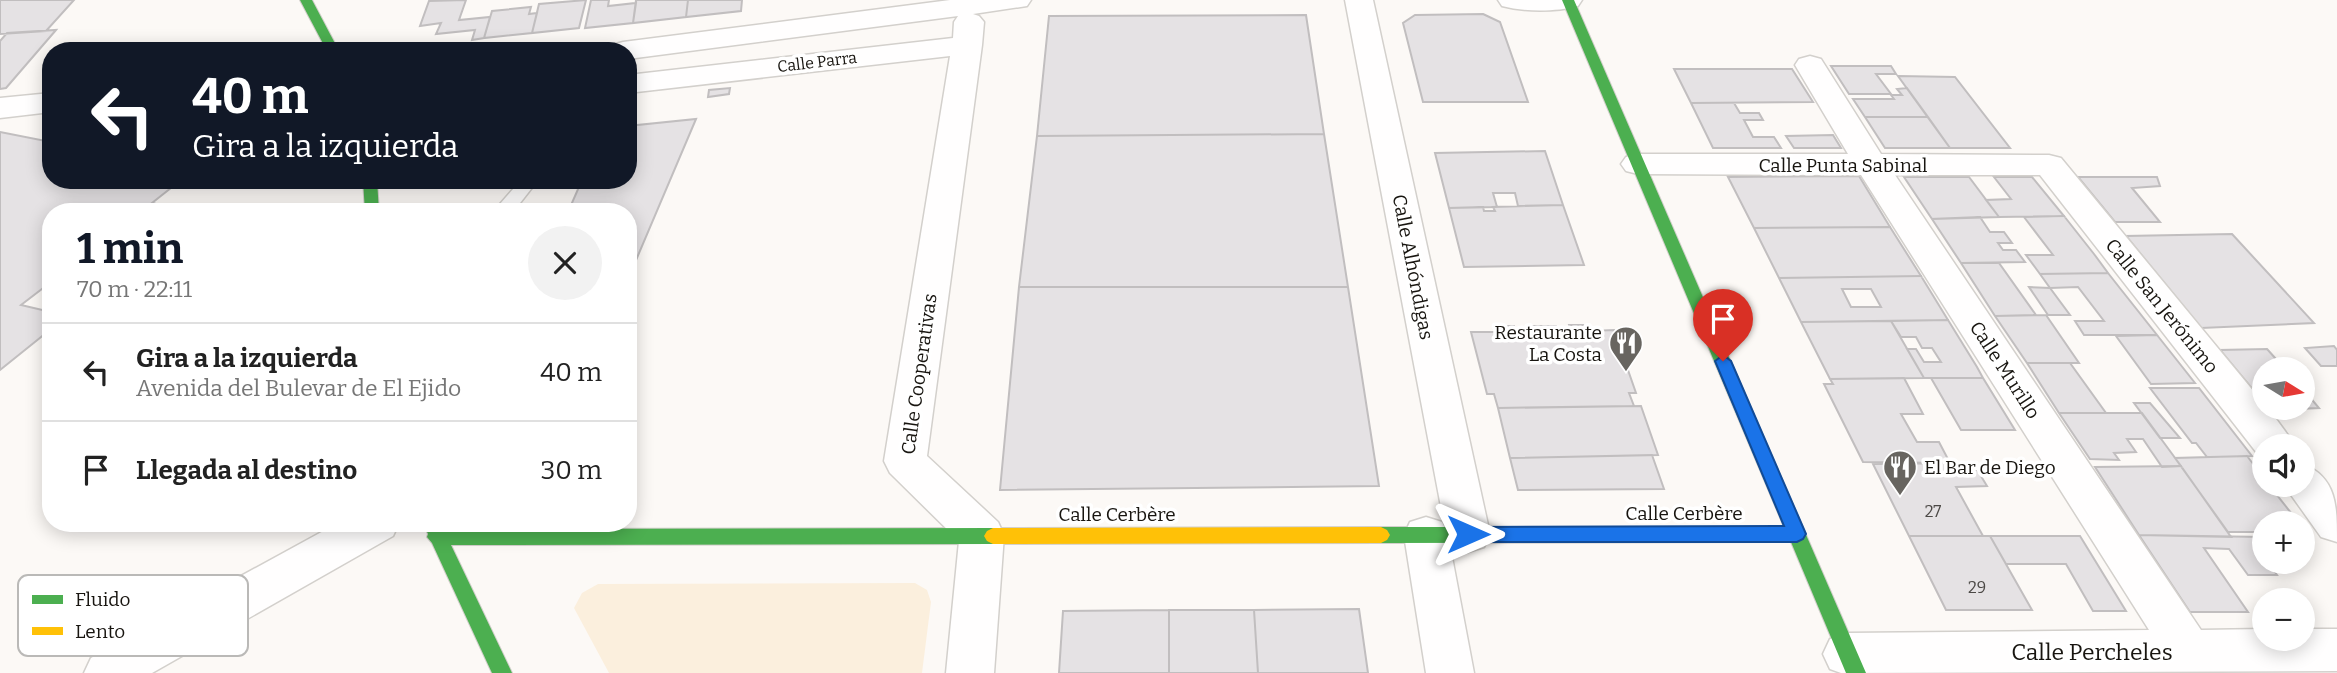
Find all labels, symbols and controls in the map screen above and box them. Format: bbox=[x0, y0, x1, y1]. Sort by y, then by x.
street label: Calle Parra bbox=[776, 48, 858, 76]
text: 40 m bbox=[192, 67, 309, 126]
icon: left bbox=[77, 70, 168, 161]
text: Gira a la izquierda bbox=[192, 127, 459, 165]
street label: Calle Punta Sabinal bbox=[1758, 154, 1928, 177]
street label: Calle Alhóndigas bbox=[1388, 192, 1438, 342]
text: 1 min bbox=[77, 224, 183, 274]
button: close bbox=[528, 226, 602, 300]
street label: Calle San Jerónimo bbox=[2101, 234, 2223, 378]
text: 70 m · 22:11 bbox=[77, 275, 192, 303]
pin bbox=[1693, 289, 1753, 361]
street label: Calle Cooperativas bbox=[896, 292, 942, 456]
icon: arrive bbox=[1704, 300, 1742, 338]
street label: Calle Murillo bbox=[1965, 317, 2045, 423]
place label: Restaurante La Costa bbox=[1494, 321, 1603, 366]
restaurant icon: Restaurante La Costa bbox=[1607, 324, 1645, 373]
text: Gira a la izquierda bbox=[136, 343, 358, 374]
icon: left bbox=[77, 353, 115, 391]
text: 40 m bbox=[540, 357, 602, 388]
north arrow bbox=[2252, 357, 2315, 420]
map controls bbox=[2252, 357, 2315, 651]
text: Avenida del Bulevar de El Ejido bbox=[136, 374, 461, 402]
button: sound bbox=[2252, 434, 2315, 497]
restaurant icon: El Bar de Diego bbox=[1881, 448, 1919, 497]
icon: arrive bbox=[77, 451, 115, 489]
text: Llegada al destino bbox=[136, 455, 357, 486]
text: 30 m bbox=[541, 455, 602, 486]
place label: El Bar de Diego bbox=[1924, 456, 2056, 479]
position arrow bbox=[1431, 497, 1505, 571]
street label: Calle Cerbère bbox=[1625, 502, 1743, 525]
house number: 27 bbox=[1925, 502, 1941, 521]
street label: Calle Cerbère bbox=[1058, 503, 1176, 526]
button: + bbox=[2252, 511, 2315, 574]
legend bbox=[18, 575, 248, 656]
house number: 29 bbox=[1968, 578, 1986, 597]
text: Fluido bbox=[75, 588, 131, 611]
button: − bbox=[2252, 588, 2315, 651]
text: Lento bbox=[75, 620, 125, 643]
street label: Calle Percheles bbox=[2011, 638, 2173, 666]

